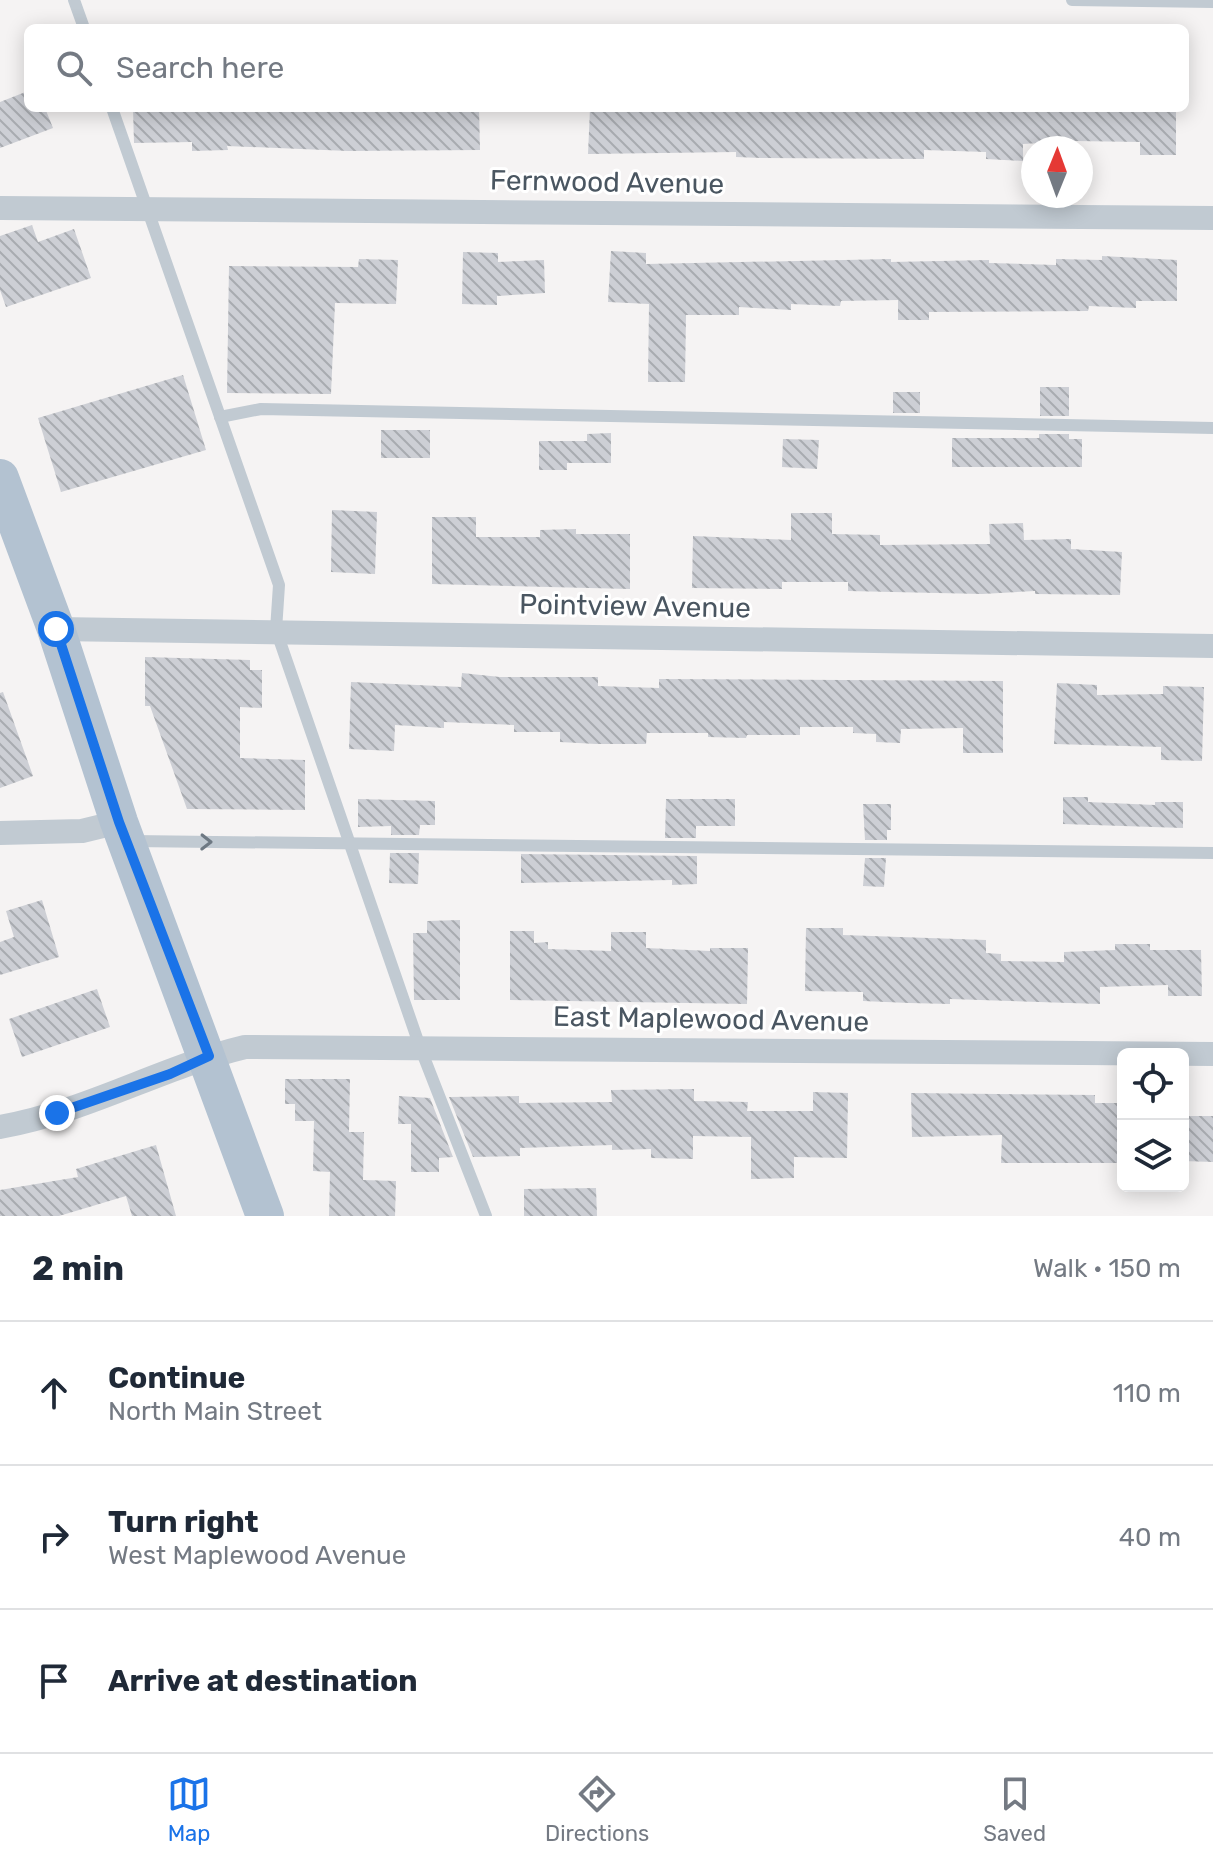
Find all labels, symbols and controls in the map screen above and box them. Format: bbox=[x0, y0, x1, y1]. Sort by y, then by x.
search box bbox=[24, 24, 1189, 112]
icon: search bbox=[52, 46, 96, 90]
text: Search here bbox=[116, 50, 284, 86]
north arrow bbox=[1021, 136, 1093, 208]
street label: Fernwood Avenue bbox=[490, 163, 724, 201]
street label: Pointview Avenue bbox=[519, 587, 751, 625]
route start bbox=[38, 611, 74, 647]
one-way arrow bbox=[200, 833, 213, 851]
street label: East Maplewood Avenue bbox=[553, 1000, 869, 1038]
map controls bbox=[1117, 1048, 1189, 1192]
button: locate bbox=[1117, 1048, 1189, 1120]
route end bbox=[39, 1095, 75, 1131]
button: layers bbox=[1117, 1120, 1189, 1192]
text: 2 min bbox=[32, 1248, 124, 1289]
text: Walk · 150 m bbox=[1033, 1253, 1181, 1284]
text: Continue bbox=[108, 1360, 245, 1396]
icon: ahead bbox=[32, 1371, 76, 1415]
text: 110 m bbox=[1113, 1378, 1181, 1409]
text: North Main Street bbox=[108, 1396, 322, 1427]
text: Turn right bbox=[108, 1504, 259, 1540]
icon: right bbox=[32, 1515, 76, 1559]
text: 40 m bbox=[1119, 1522, 1181, 1553]
text: West Maplewood Avenue bbox=[108, 1540, 406, 1571]
icon: arrive bbox=[32, 1659, 76, 1703]
text: Arrive at destination bbox=[108, 1663, 418, 1699]
tab: Map bbox=[167, 1772, 211, 1847]
tab: Directions bbox=[545, 1772, 649, 1847]
tab: Saved bbox=[983, 1772, 1046, 1847]

